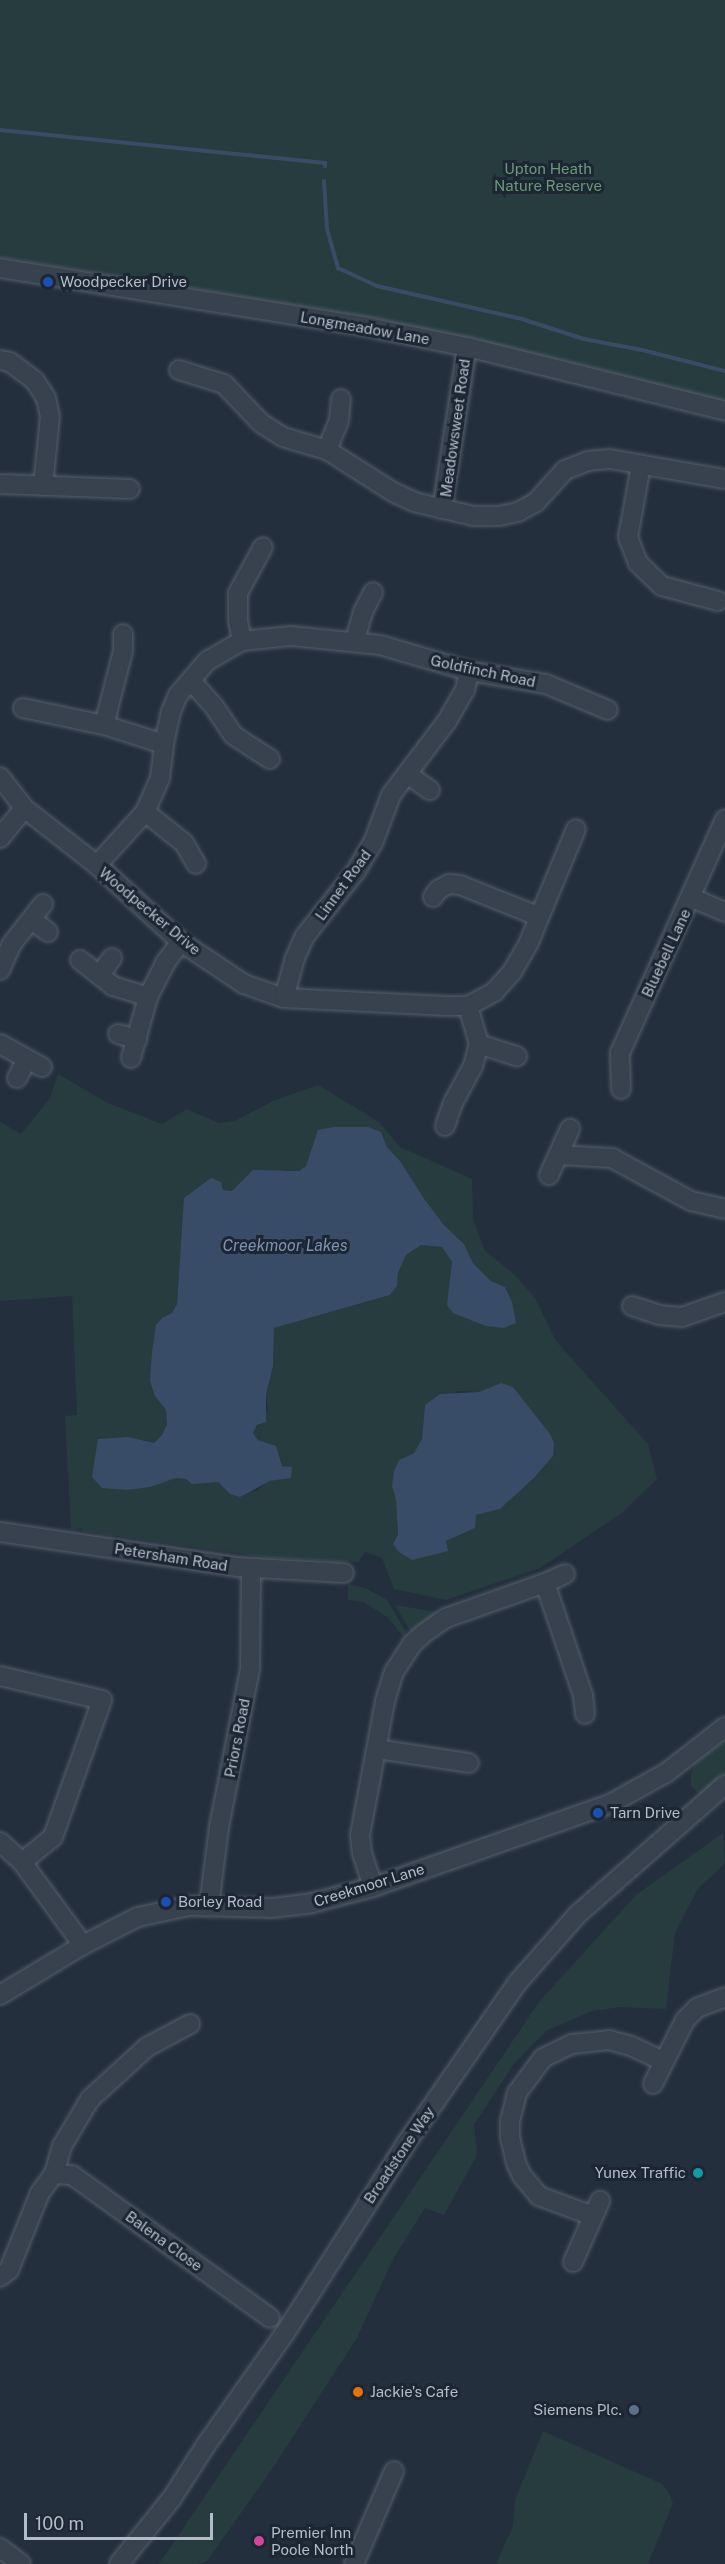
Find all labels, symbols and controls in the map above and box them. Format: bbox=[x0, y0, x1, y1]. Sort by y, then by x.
park label: Upton Heath Nature Reserve bbox=[494, 159, 602, 194]
place label: Woodpecker Drive bbox=[60, 273, 187, 291]
marker: Woodpecker Drive bbox=[41, 275, 55, 289]
street label: Longmeadow Lane bbox=[299, 308, 431, 348]
street label: Meadowsweet Road bbox=[436, 358, 474, 498]
street label: Goldfinch Road bbox=[429, 651, 537, 691]
street label: Linnet Road bbox=[311, 846, 375, 924]
street label: Woodpecker Drive bbox=[96, 863, 204, 959]
street label: Bluebell Lane bbox=[638, 906, 694, 1000]
water label: Creekmoor Lakes bbox=[222, 1236, 348, 1256]
street label: Petersham Road bbox=[113, 1539, 229, 1575]
street label: Priors Road bbox=[221, 1697, 253, 1779]
place label: Tarn Drive bbox=[610, 1804, 680, 1822]
marker: Tarn Drive bbox=[591, 1806, 605, 1820]
street label: Creekmoor Lane bbox=[311, 1860, 427, 1910]
place label: Borley Road bbox=[178, 1893, 262, 1911]
marker: Borley Road bbox=[159, 1895, 173, 1909]
street label: Broadstone Way bbox=[360, 2103, 438, 2207]
place label: Yunex Traffic bbox=[595, 2164, 686, 2182]
marker: Yunex Traffic bbox=[691, 2166, 705, 2180]
street label: Balena Close bbox=[122, 2207, 206, 2275]
place label: Jackie's Cafe bbox=[370, 2383, 458, 2401]
marker: Jackie's Cafe bbox=[351, 2385, 365, 2399]
place label: Siemens Plc. bbox=[533, 2401, 622, 2419]
marker: Siemens Plc. bbox=[627, 2403, 641, 2417]
scale bar bbox=[27, 2501, 216, 2539]
text: 100 m bbox=[35, 2513, 84, 2534]
place label: Premier Inn Poole North bbox=[271, 2523, 354, 2558]
marker: Premier Inn Poole North bbox=[252, 2534, 266, 2548]

